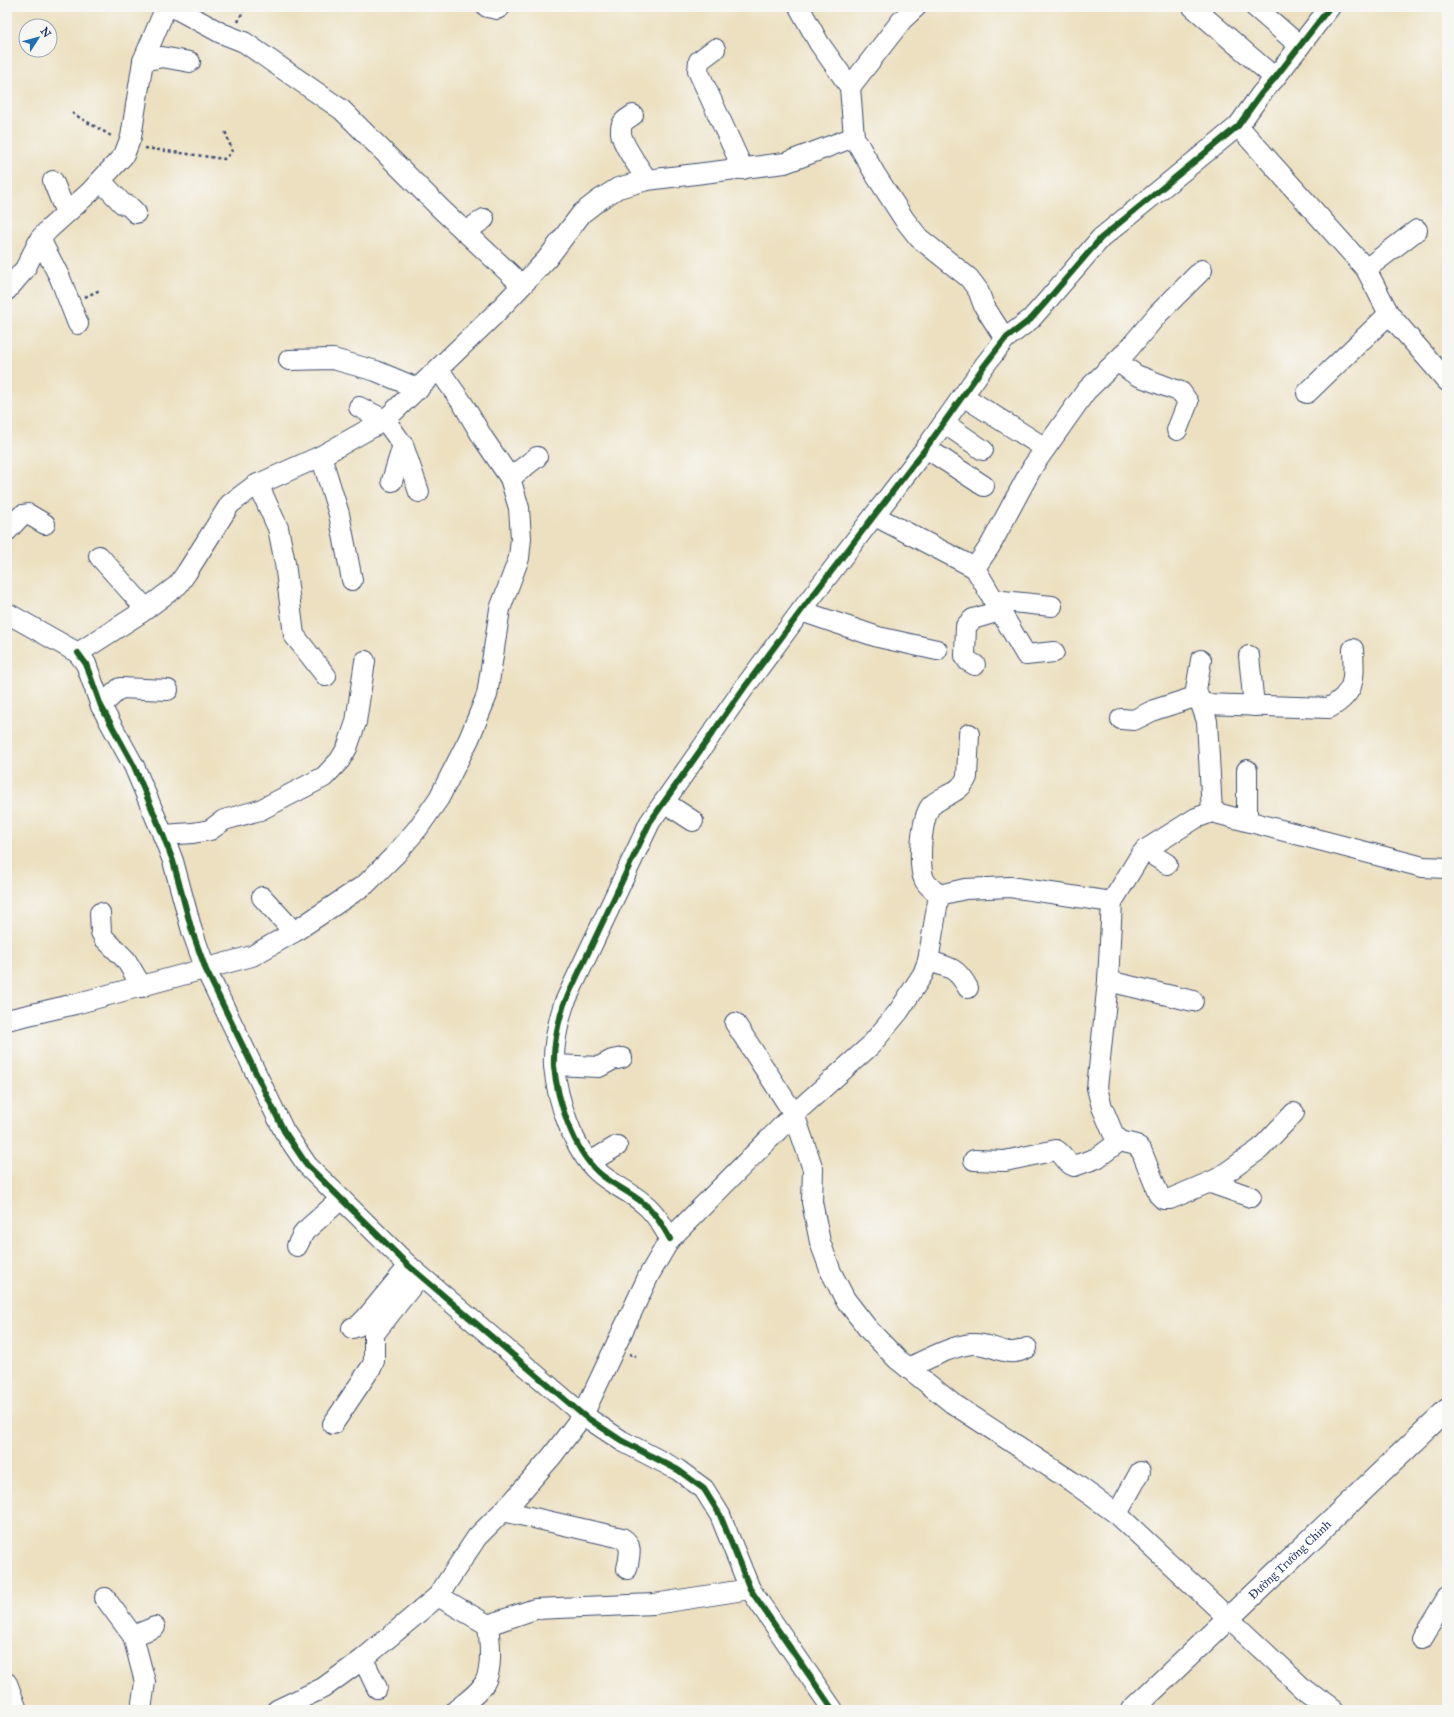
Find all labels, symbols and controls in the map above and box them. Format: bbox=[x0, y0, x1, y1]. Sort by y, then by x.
north arrow bbox=[18, 18, 58, 58]
text: N bbox=[38, 25, 54, 41]
street label: Đường Trường Chinh bbox=[1246, 1517, 1334, 1602]

